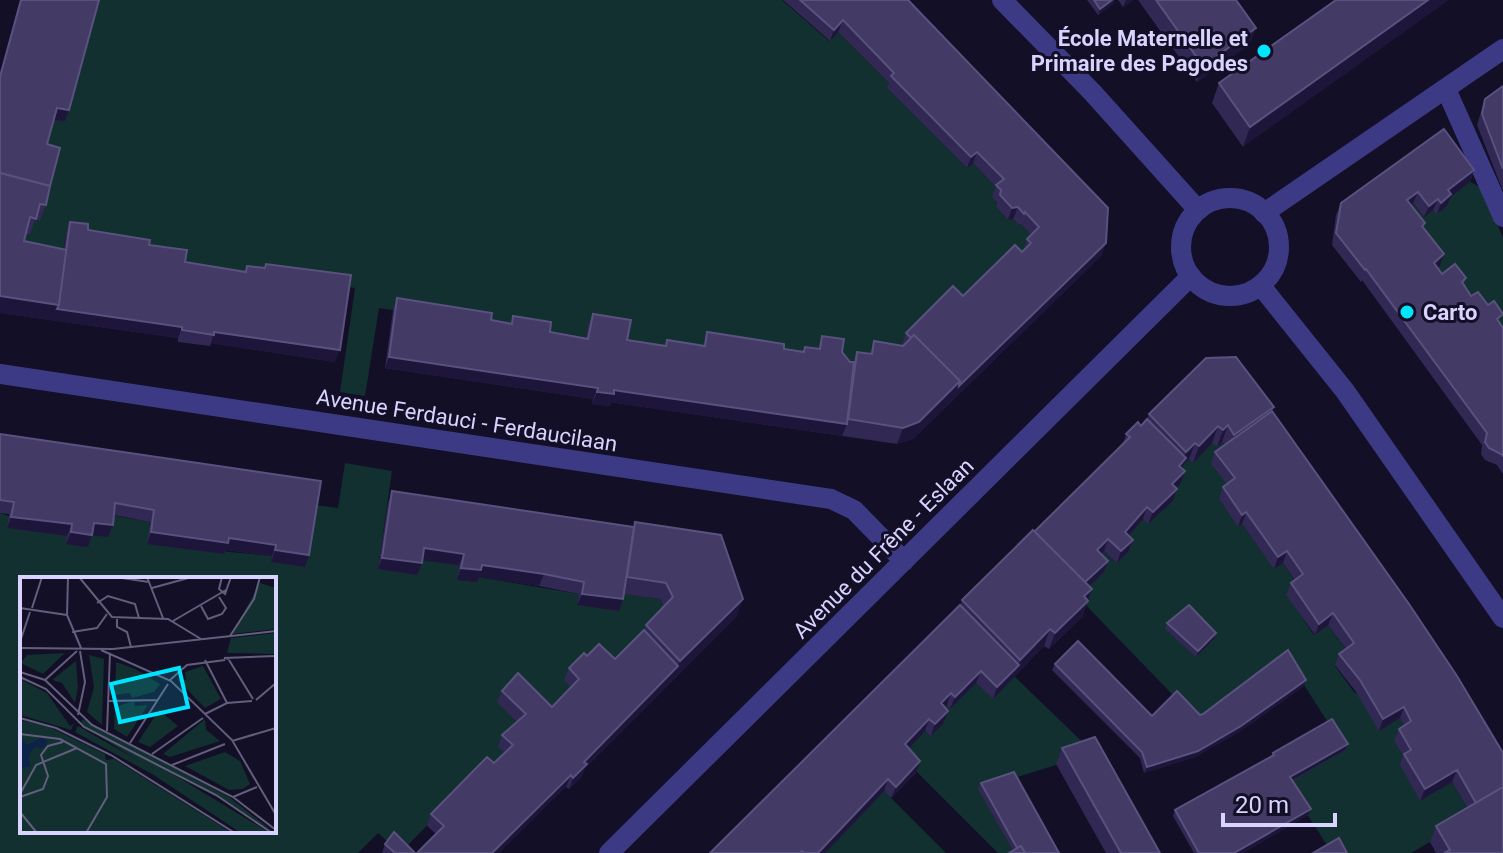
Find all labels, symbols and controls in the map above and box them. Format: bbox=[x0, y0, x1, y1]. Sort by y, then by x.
place label: École Maternelle et Primaire des Pagodes bbox=[1031, 26, 1249, 76]
marker: École Maternelle et Primaire des Pagodes bbox=[1255, 42, 1273, 60]
place label: Carto bbox=[1423, 300, 1477, 325]
marker: Carto bbox=[1398, 303, 1416, 321]
street label: Avenue Ferdauci - Ferdaucilaan bbox=[315, 384, 619, 457]
street label: Avenue du Frêne - Eslaan bbox=[788, 453, 979, 644]
inset map bbox=[20, 577, 276, 833]
scale bar bbox=[1223, 777, 1335, 827]
text: 20 m bbox=[1235, 791, 1289, 819]

